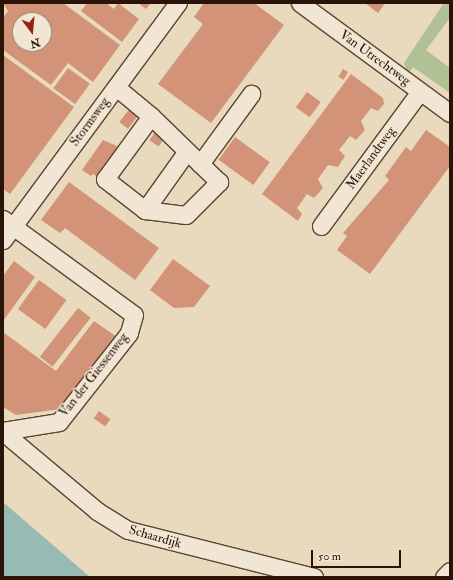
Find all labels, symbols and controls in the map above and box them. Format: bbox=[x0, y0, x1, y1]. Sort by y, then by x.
north arrow bbox=[12, 12, 52, 52]
street label: Van Utrechtweg bbox=[336, 27, 414, 89]
text: N bbox=[29, 35, 42, 51]
street label: Stormsweg bbox=[67, 94, 113, 150]
street label: Maerlandtweg bbox=[343, 124, 399, 192]
street label: Van der Giessenweg bbox=[56, 330, 132, 420]
street label: Schaardijk bbox=[127, 522, 183, 552]
scale bar bbox=[313, 542, 403, 568]
text: 50 m bbox=[318, 549, 341, 564]

